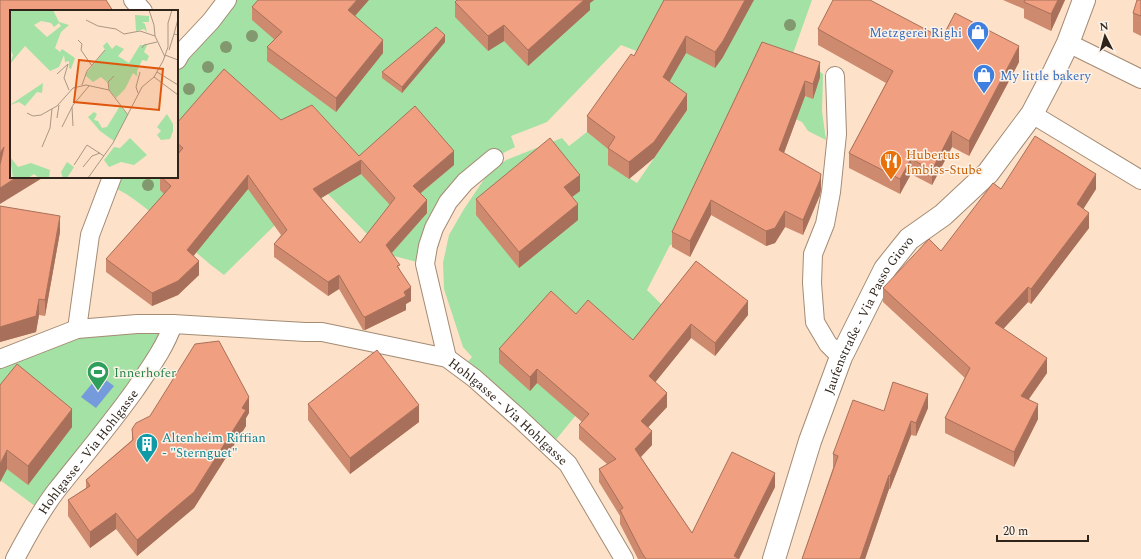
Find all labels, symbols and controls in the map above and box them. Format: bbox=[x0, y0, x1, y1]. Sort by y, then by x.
inset map bbox=[10, 10, 178, 178]
north arrow bbox=[1085, 16, 1125, 56]
text: N bbox=[1099, 18, 1109, 35]
shop icon: Metzgerei Righi bbox=[965, 19, 991, 52]
place label: Metzgerei Righi bbox=[869, 23, 962, 43]
shop icon: My little bakery bbox=[971, 62, 997, 95]
place label: My little bakery bbox=[1000, 66, 1092, 86]
place label: Hubertus Imbiss-Stube bbox=[906, 145, 982, 180]
restaurant icon: Hubertus Imbiss-Stube bbox=[878, 148, 904, 181]
street label: Jaufenstraße - Via Passo Giovo bbox=[819, 232, 919, 397]
street label: Hohlgasse - Via Hohlgasse bbox=[444, 353, 572, 470]
sports icon: Innerhofer bbox=[85, 359, 111, 392]
place label: Innerhofer bbox=[114, 363, 176, 383]
street label: Hohlgasse - Via Hohlgasse bbox=[33, 385, 144, 519]
place label: Altenheim Riffian - "Sternguet" bbox=[162, 428, 266, 463]
building icon: Altenheim Riffian - "Sternguet" bbox=[134, 431, 160, 464]
scale bar bbox=[997, 517, 1088, 543]
text: 20 m bbox=[1003, 522, 1028, 541]

